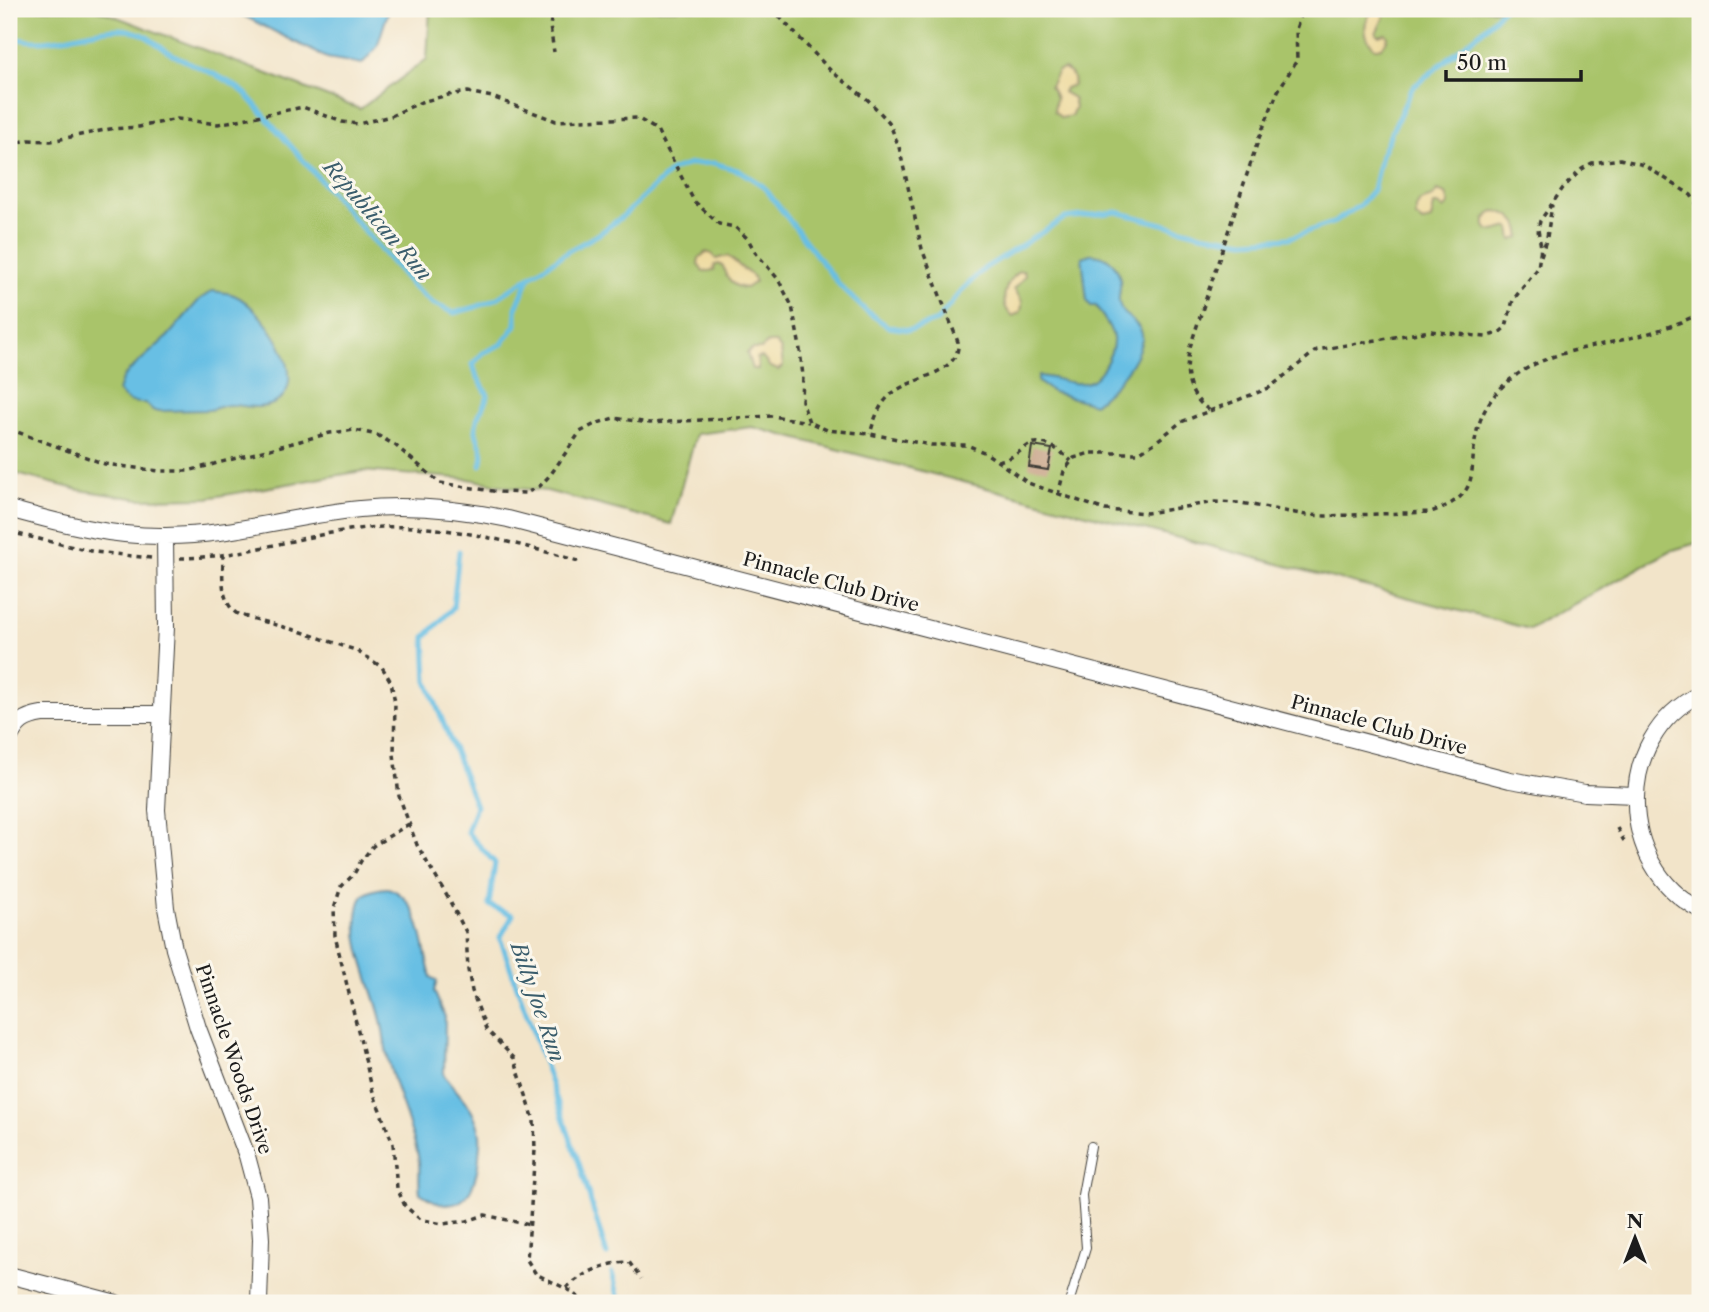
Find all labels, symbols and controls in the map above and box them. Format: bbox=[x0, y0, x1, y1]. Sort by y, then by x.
scale bar bbox=[1446, 38, 1581, 82]
text: 50 m bbox=[1457, 50, 1507, 75]
water label: Republican Run bbox=[317, 153, 437, 285]
street label: Pinnacle Club Drive bbox=[740, 547, 922, 617]
street label: Pinnacle Club Drive bbox=[1288, 690, 1470, 760]
water label: Billy Joe Run bbox=[505, 937, 570, 1065]
street label: Pinnacle Woods Drive bbox=[191, 961, 277, 1157]
north arrow bbox=[1600, 1204, 1670, 1274]
text: N bbox=[1627, 1210, 1643, 1233]

